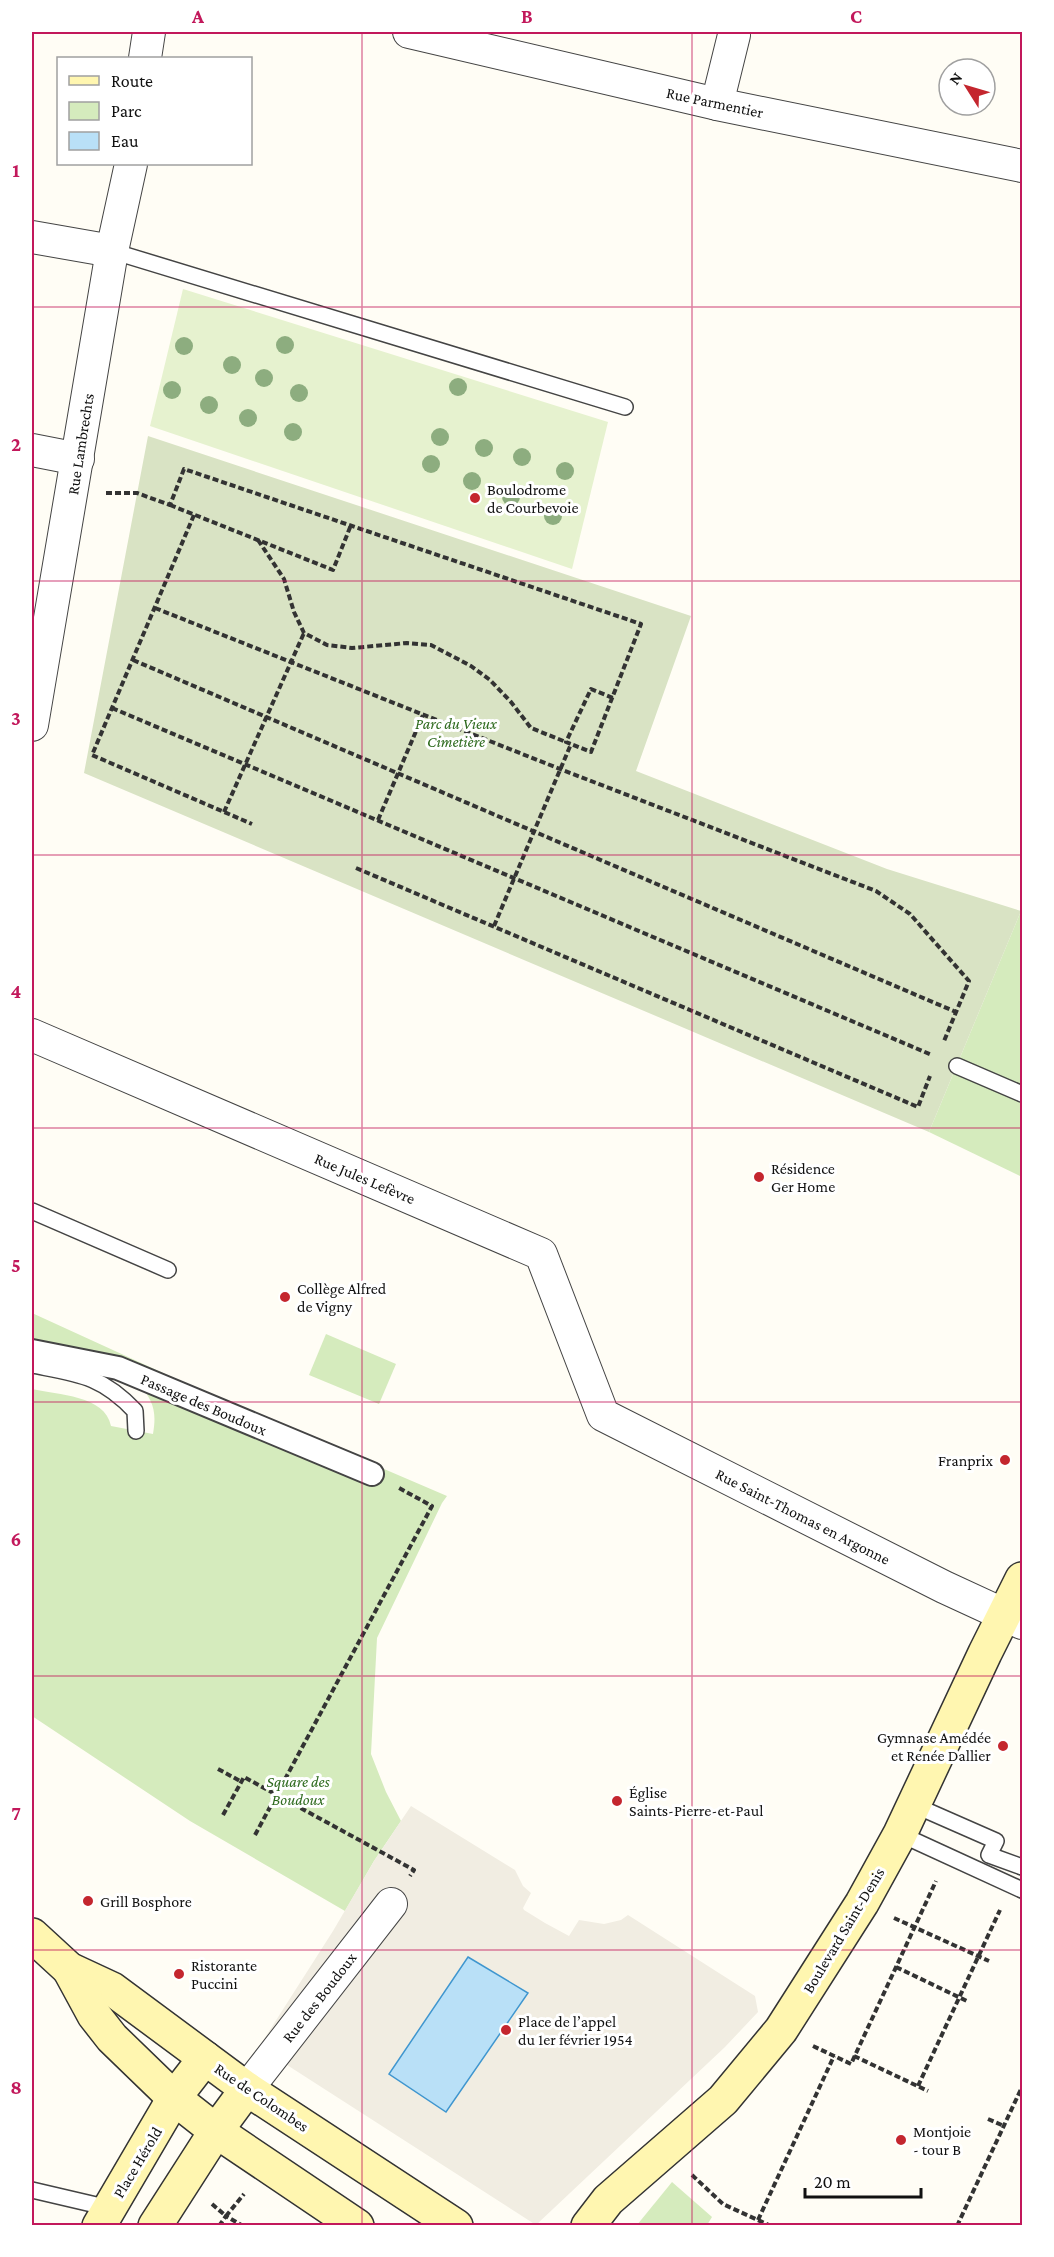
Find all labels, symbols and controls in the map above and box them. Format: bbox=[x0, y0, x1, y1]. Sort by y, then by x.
text: A bbox=[191, 5, 205, 27]
text: B bbox=[521, 5, 533, 27]
text: C bbox=[850, 5, 862, 27]
legend bbox=[57, 57, 252, 165]
north arrow bbox=[937, 57, 997, 117]
text: N bbox=[945, 69, 966, 88]
text: Route bbox=[111, 71, 153, 91]
street label: Rue Parmentier bbox=[665, 84, 765, 121]
text: Parc bbox=[111, 101, 142, 121]
text: Eau bbox=[111, 131, 139, 151]
text: 1 bbox=[12, 159, 20, 181]
street label: Rue Lambrechts bbox=[64, 392, 97, 496]
text: 2 bbox=[11, 433, 21, 455]
place label: Boulodrome de Courbevoie bbox=[487, 481, 578, 516]
marker: Boulodrome de Courbevoie bbox=[468, 491, 482, 505]
text: 3 bbox=[11, 707, 21, 729]
park label: Parc du Vieux Cimetière bbox=[415, 715, 497, 750]
text: 4 bbox=[11, 980, 22, 1002]
street label: Rue Jules Lefèvre bbox=[312, 1150, 418, 1208]
place label: Résidence Ger Home bbox=[771, 1160, 835, 1195]
marker: Résidence Ger Home bbox=[752, 1170, 766, 1184]
text: 5 bbox=[11, 1254, 21, 1276]
place label: Collège Alfred de Vigny bbox=[297, 1280, 387, 1316]
marker: Collège Alfred de Vigny bbox=[278, 1290, 292, 1304]
street label: Passage des Boudoux bbox=[138, 1370, 270, 1440]
place label: Franprix bbox=[938, 1452, 993, 1470]
marker: Franprix bbox=[998, 1453, 1012, 1467]
street label: Rue Saint-Thomas en Argonne bbox=[712, 1465, 893, 1569]
text: 6 bbox=[11, 1528, 21, 1550]
place label: Gymnase Amédée et Renée Dallier bbox=[877, 1729, 991, 1764]
marker: Gymnase Amédée et Renée Dallier bbox=[996, 1739, 1010, 1753]
park label: Square des Boudoux bbox=[266, 1773, 330, 1808]
place label: Église Saints-Pierre-et-Paul bbox=[629, 1784, 763, 1819]
marker: Église Saints-Pierre-et-Paul bbox=[610, 1794, 624, 1808]
text: 7 bbox=[11, 1802, 21, 1824]
street label: Boulevard Saint-Denis bbox=[799, 1864, 888, 1996]
place label: Grill Bosphore bbox=[100, 1893, 192, 1911]
marker: Grill Bosphore bbox=[81, 1894, 95, 1908]
street label: Rue des Boudoux bbox=[279, 1949, 360, 2046]
place label: Ristorante Puccini bbox=[191, 1957, 257, 1992]
marker: Ristorante Puccini bbox=[172, 1967, 186, 1981]
place label: Place de l’appel du 1er février 1954 bbox=[518, 2013, 633, 2048]
marker: Place de l’appel du 1er février 1954 bbox=[499, 2023, 513, 2037]
street label: Rue de Colombes bbox=[212, 2060, 312, 2135]
text: 8 bbox=[10, 2076, 22, 2098]
street label: Place Hérold bbox=[110, 2123, 166, 2201]
place label: Montjoie - tour B bbox=[913, 2123, 971, 2158]
marker: Montjoie - tour B bbox=[894, 2133, 908, 2147]
scale bar bbox=[805, 2161, 920, 2199]
text: 20 m bbox=[814, 2172, 851, 2192]

